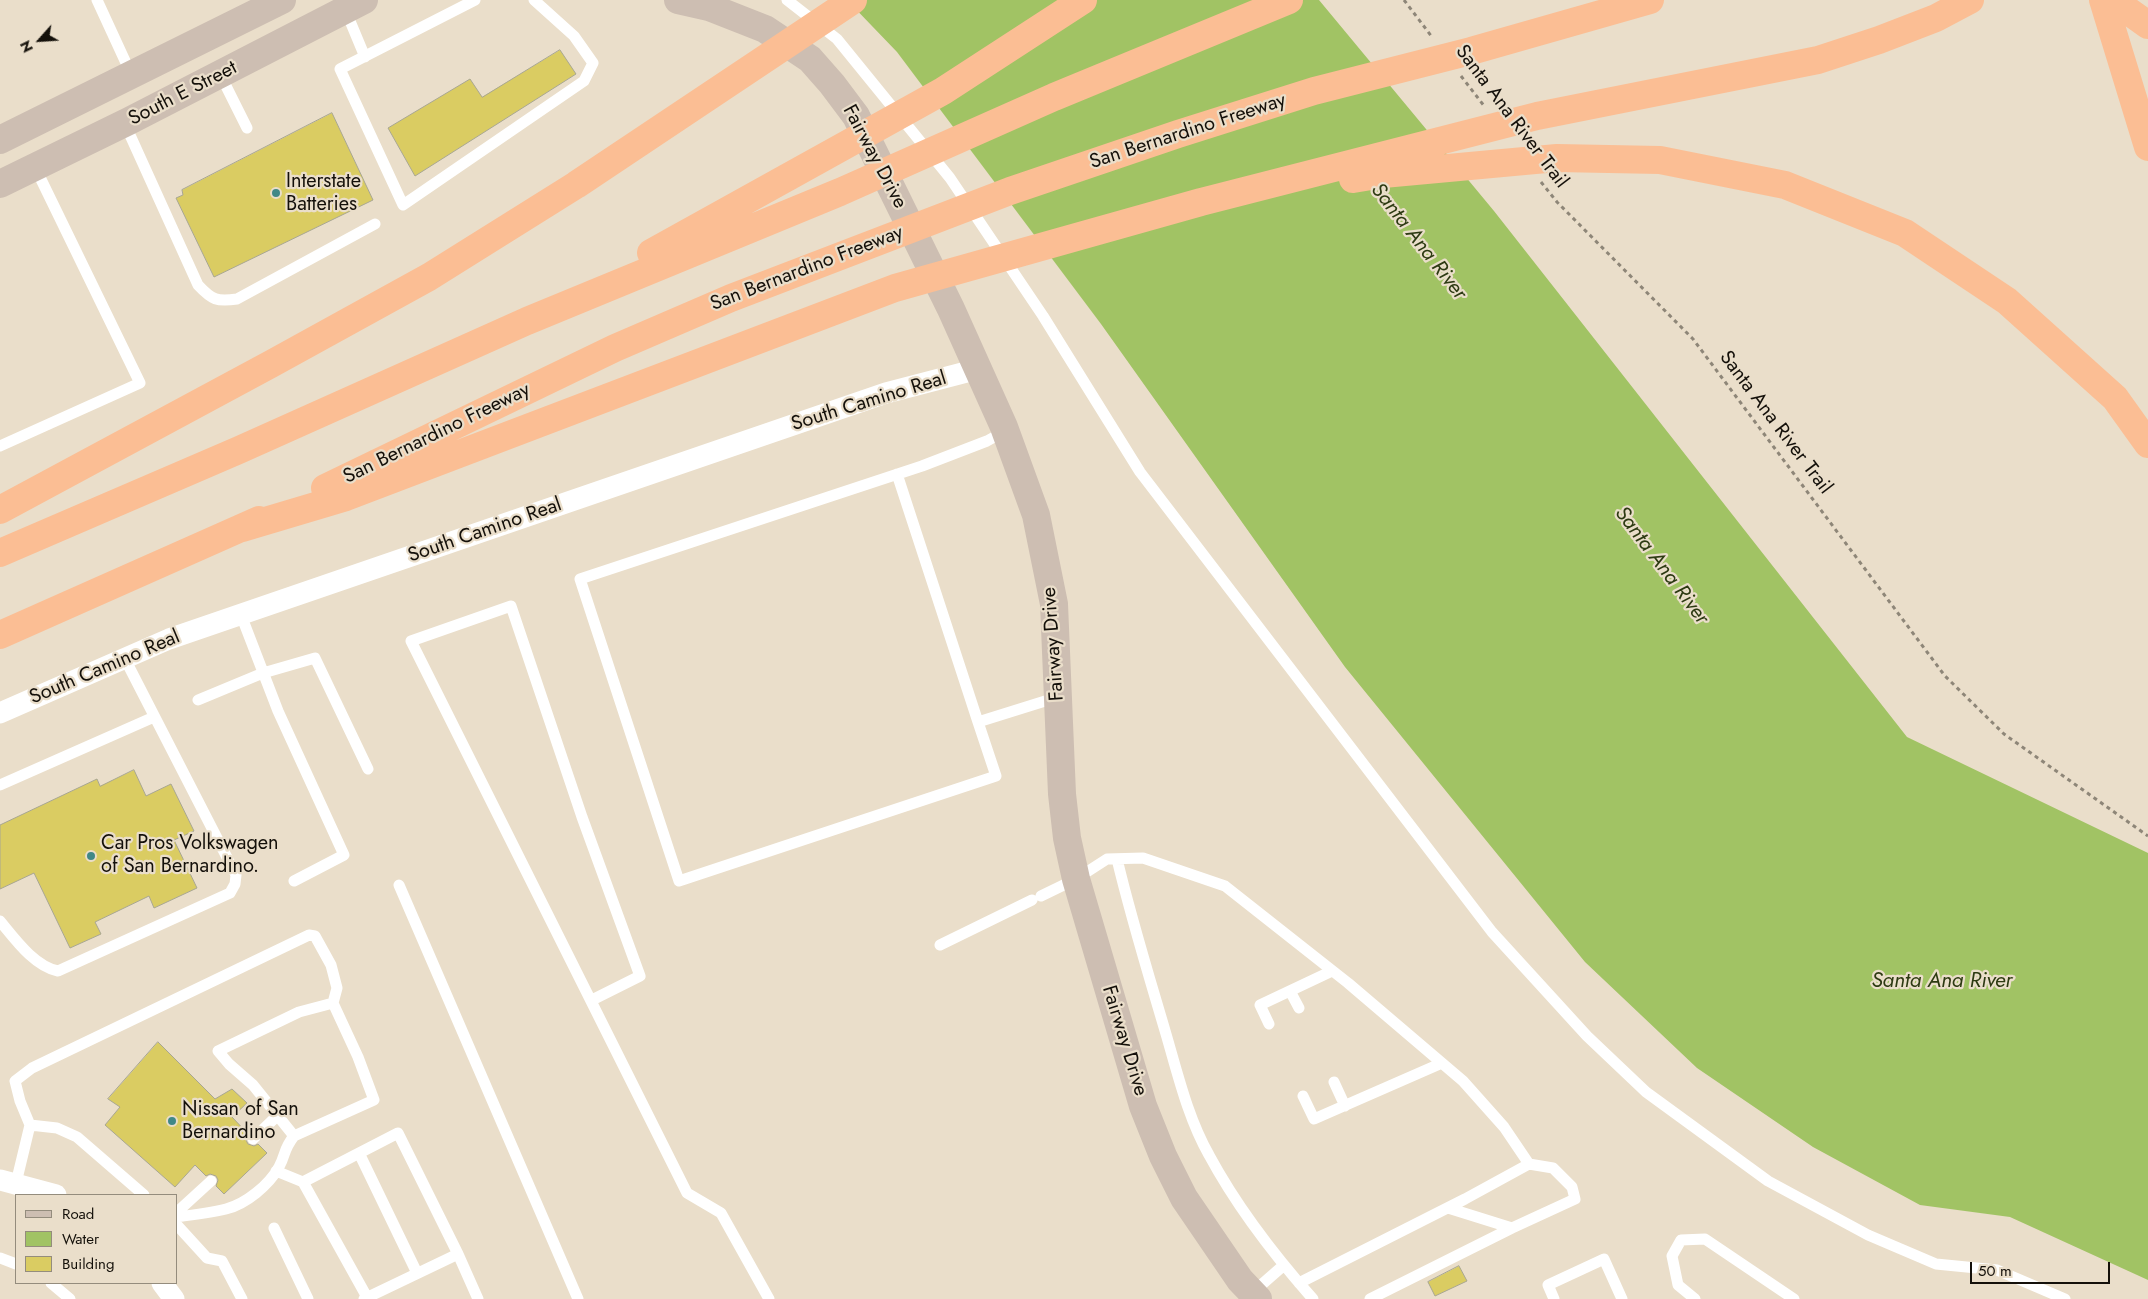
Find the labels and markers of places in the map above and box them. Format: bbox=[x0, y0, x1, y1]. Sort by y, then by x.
place label: Interstate Batteries bbox=[286, 170, 361, 217]
marker: Interstate Batteries bbox=[270, 187, 282, 199]
place label: Car Pros Volkswagen of San Bernardino. bbox=[101, 832, 279, 879]
marker: Car Pros Volkswagen of San Bernardino. bbox=[85, 850, 97, 862]
place label: Nissan of San Bernardino bbox=[182, 1098, 299, 1145]
marker: Nissan of San Bernardino bbox=[166, 1115, 178, 1127]

